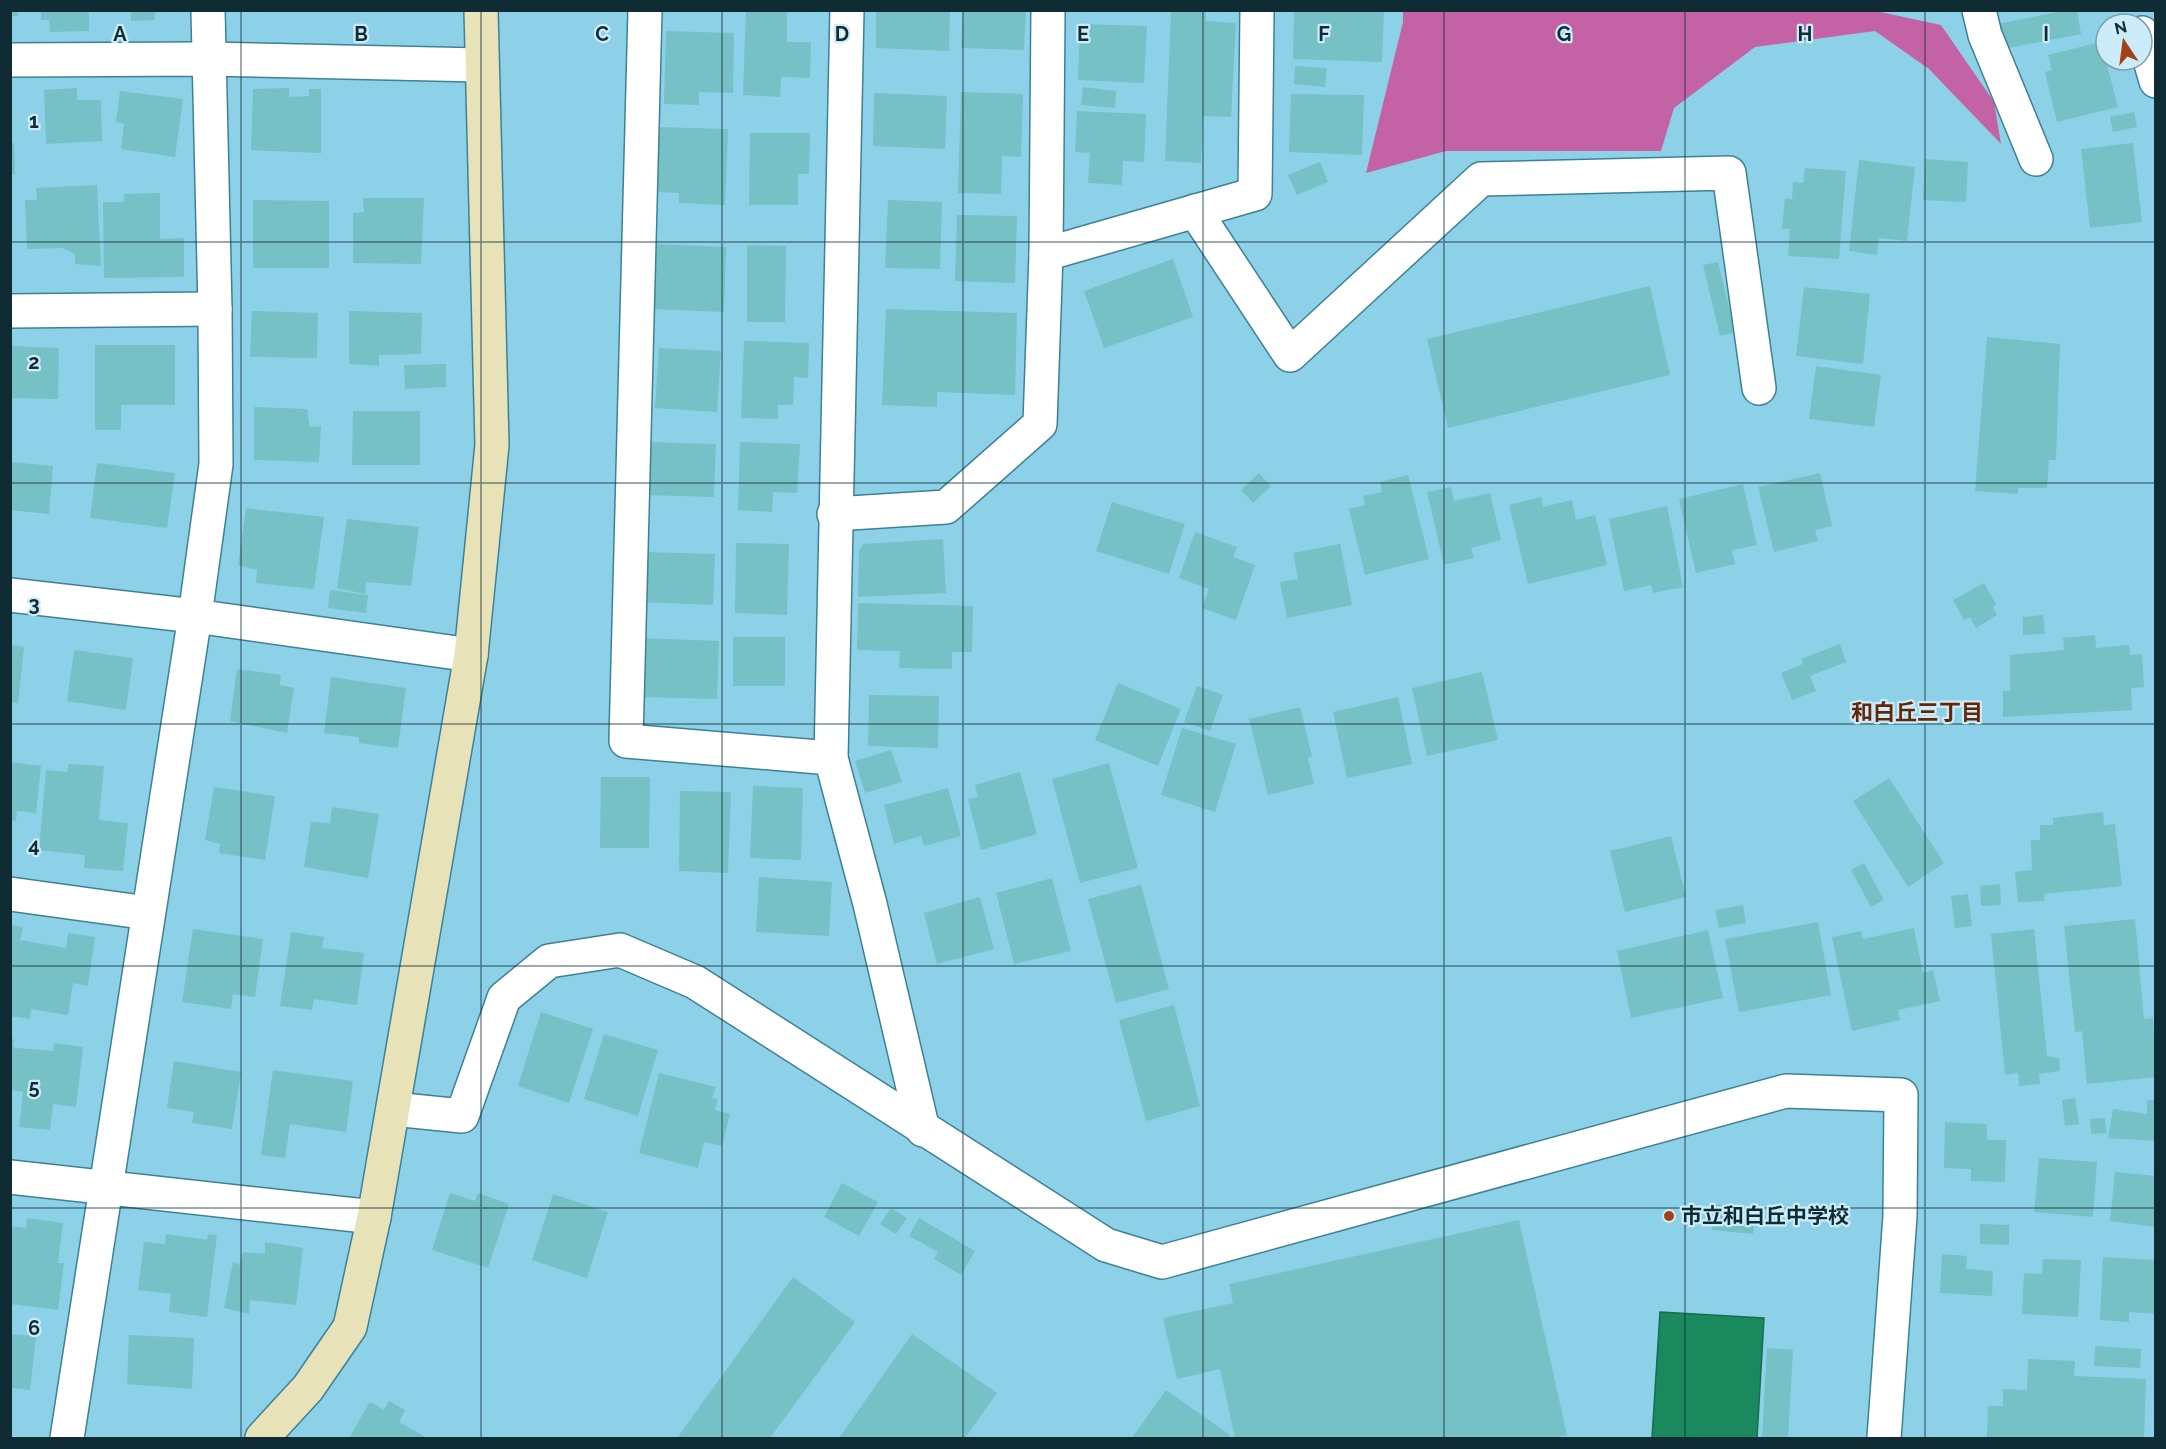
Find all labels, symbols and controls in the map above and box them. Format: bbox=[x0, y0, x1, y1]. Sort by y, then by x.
north arrow bbox=[2094, 12, 2154, 72]
text: N bbox=[2113, 17, 2129, 39]
text: A bbox=[113, 22, 127, 46]
text: B bbox=[354, 22, 368, 46]
text: C bbox=[595, 22, 609, 46]
text: D bbox=[835, 22, 849, 46]
text: E bbox=[1077, 22, 1089, 46]
text: F bbox=[1318, 22, 1330, 46]
text: G bbox=[1557, 22, 1571, 46]
text: H bbox=[1798, 22, 1812, 46]
text: I bbox=[2043, 22, 2049, 46]
text: 1 bbox=[29, 109, 39, 133]
text: 2 bbox=[28, 350, 40, 374]
text: 3 bbox=[28, 592, 40, 616]
district label: 和白丘三丁目 bbox=[1851, 699, 1983, 725]
text: 4 bbox=[28, 833, 40, 857]
text: 5 bbox=[28, 1075, 40, 1099]
place label: 市立和白丘中学校 bbox=[1681, 1203, 1849, 1228]
marker: 市立和白丘中学校 bbox=[1662, 1209, 1676, 1223]
text: 6 bbox=[28, 1316, 40, 1340]

